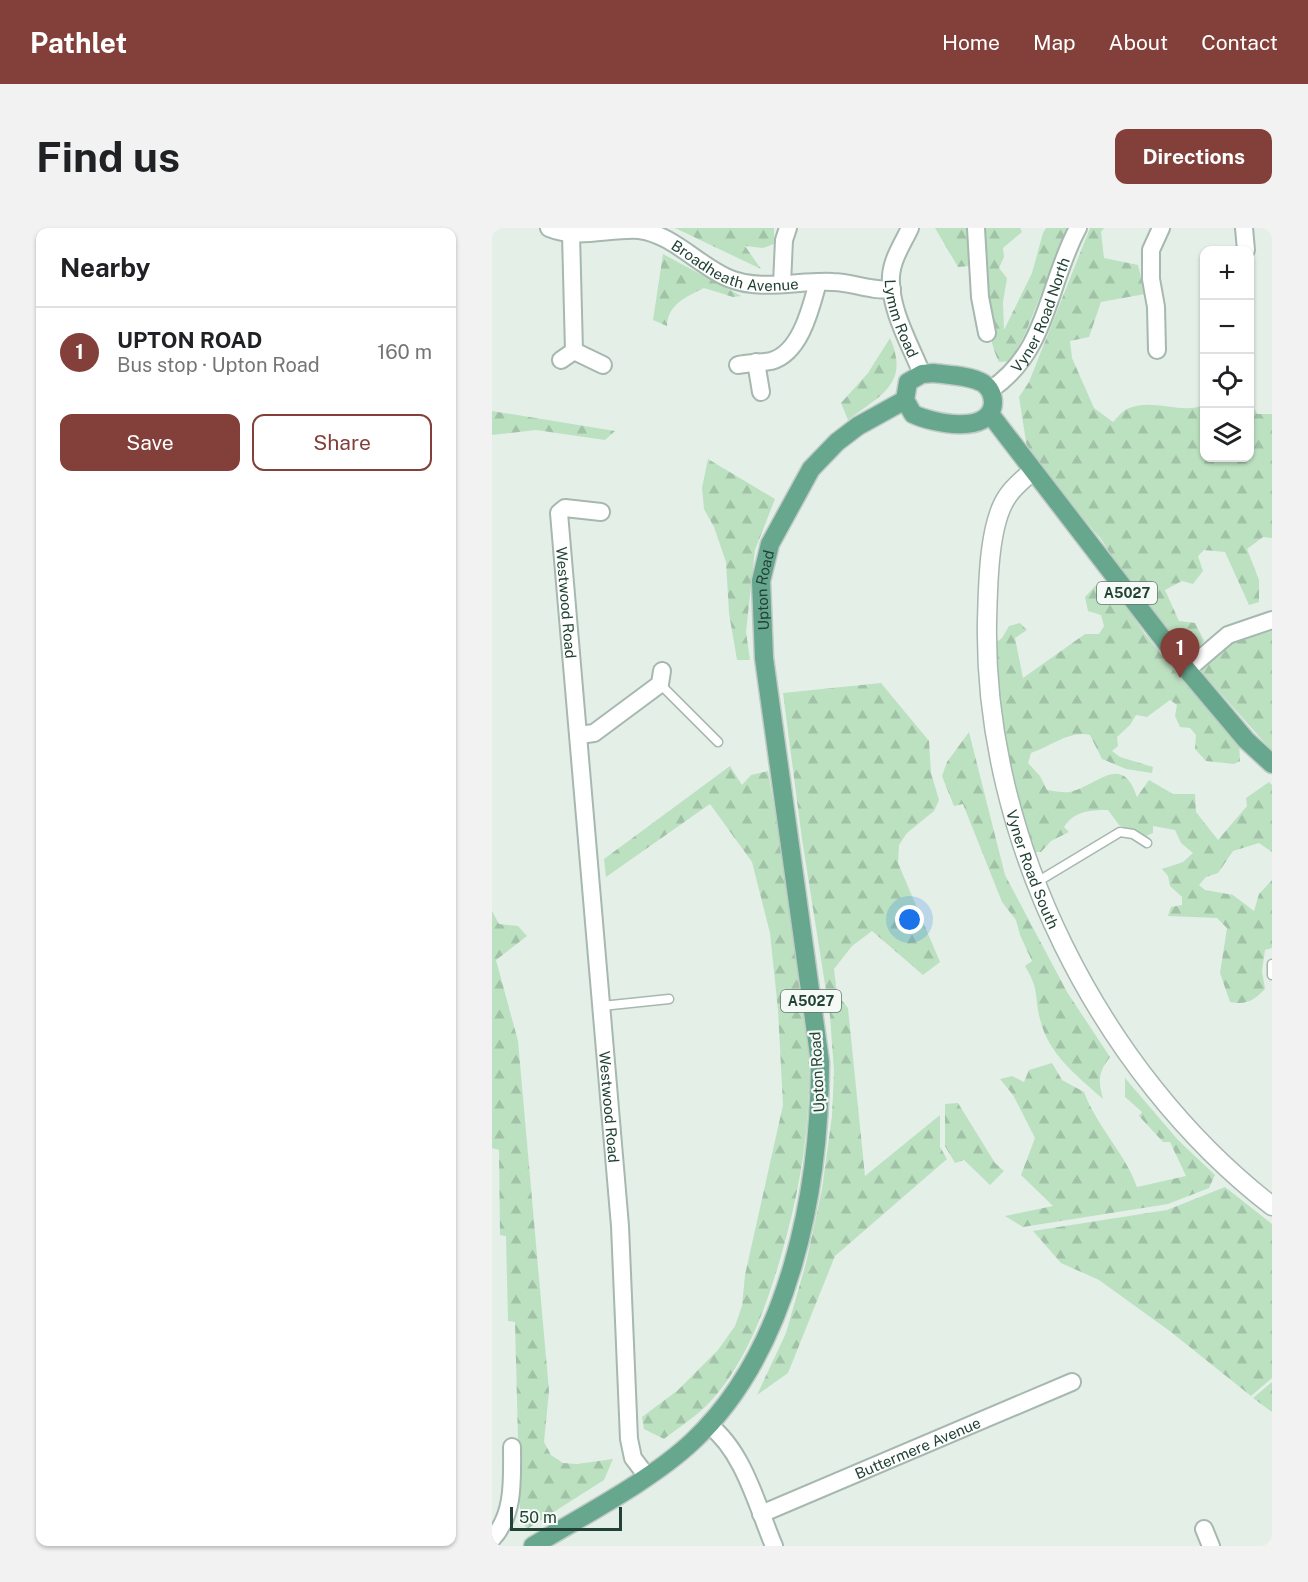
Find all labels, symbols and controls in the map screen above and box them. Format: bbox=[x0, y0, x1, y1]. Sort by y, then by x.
text: Pathlet bbox=[30, 26, 127, 59]
text: Home bbox=[942, 30, 1000, 55]
text: Map bbox=[1033, 30, 1076, 55]
text: About bbox=[1109, 30, 1168, 55]
text: Contact bbox=[1201, 30, 1278, 55]
button: Directions bbox=[1115, 129, 1272, 184]
text: Find us bbox=[36, 132, 180, 181]
street label: Broadheath Avenue bbox=[669, 236, 799, 293]
map controls bbox=[1200, 246, 1254, 462]
button: + bbox=[1200, 246, 1254, 300]
text: Nearby bbox=[60, 252, 150, 283]
street label: Vyner Road North bbox=[1007, 255, 1072, 375]
street label: Lymm Road bbox=[882, 279, 922, 360]
button: − bbox=[1200, 300, 1254, 354]
text: UPTON ROAD bbox=[117, 327, 262, 353]
text: 1 bbox=[75, 340, 84, 364]
text: 160 m bbox=[377, 340, 432, 364]
text: Bus stop · Upton Road bbox=[117, 353, 320, 377]
button: locate bbox=[1200, 354, 1254, 408]
button: layers bbox=[1200, 408, 1254, 462]
button: Save bbox=[60, 414, 240, 471]
button: Share bbox=[252, 414, 432, 471]
street label: Westwood Road bbox=[553, 546, 580, 659]
street label: Upton Road bbox=[752, 548, 777, 631]
road number: A5027 bbox=[1097, 582, 1157, 604]
pin: 1 bbox=[1160, 628, 1200, 678]
street label: Vyner Road South bbox=[1004, 807, 1063, 931]
your location bbox=[895, 905, 924, 934]
road number: A5027 bbox=[781, 990, 841, 1012]
street label: Upton Road bbox=[806, 1031, 828, 1113]
street label: Westwood Road bbox=[597, 1050, 623, 1163]
street label: Buttermere Avenue bbox=[852, 1413, 983, 1482]
scale bar bbox=[510, 1504, 622, 1532]
text: 50 m bbox=[519, 1508, 557, 1527]

